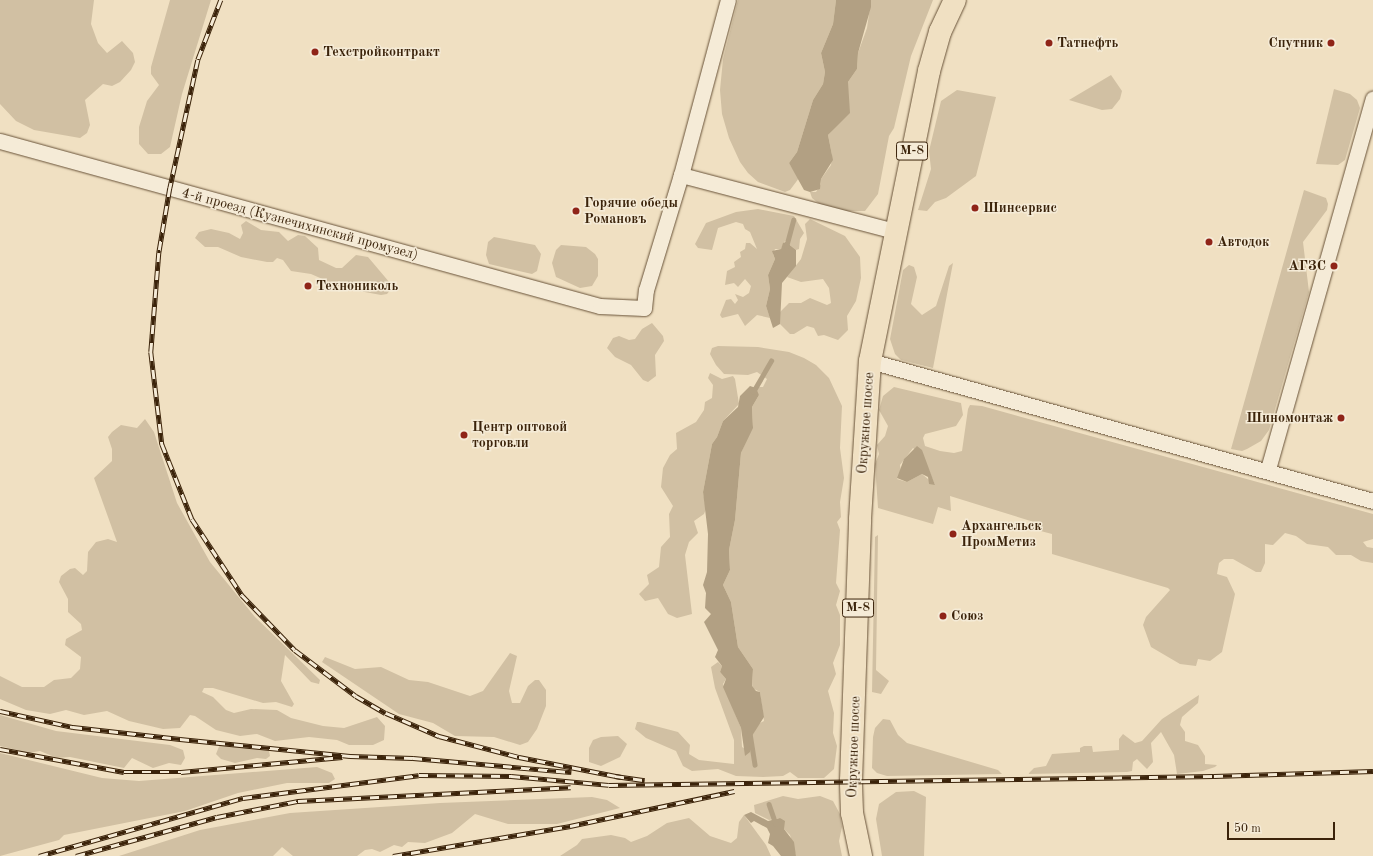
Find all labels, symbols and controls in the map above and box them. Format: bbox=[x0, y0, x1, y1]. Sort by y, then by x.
place label: Татнефть bbox=[1057, 35, 1118, 51]
place label: Спутник bbox=[1268, 35, 1323, 51]
marker: Татнефть bbox=[1044, 38, 1054, 48]
marker: Спутник bbox=[1326, 38, 1336, 48]
place label: Техстройконтракт bbox=[323, 44, 440, 60]
marker: Техстройконтракт bbox=[310, 47, 320, 57]
road number: М-8 bbox=[896, 140, 928, 162]
street label: 4-й проезд (Кузнечихинский промузел) bbox=[180, 184, 420, 264]
place label: Горячие обеды Романовъ bbox=[584, 195, 678, 228]
place label: Шинсервис bbox=[983, 200, 1057, 216]
marker: Шинсервис bbox=[970, 203, 980, 213]
marker: Горячие обеды Романовъ bbox=[571, 206, 581, 216]
place label: Автодок bbox=[1217, 234, 1269, 250]
marker: Автодок bbox=[1204, 237, 1214, 247]
place label: АГЗС bbox=[1288, 258, 1326, 274]
marker: АГЗС bbox=[1329, 261, 1339, 271]
place label: Технониколь bbox=[316, 278, 398, 294]
marker: Технониколь bbox=[303, 281, 313, 291]
street label: Окружное шоссе bbox=[854, 372, 878, 474]
place label: Шиномонтаж bbox=[1246, 410, 1333, 426]
marker: Шиномонтаж bbox=[1336, 413, 1346, 423]
place label: Центр оптовой торговли bbox=[472, 419, 567, 452]
marker: Центр оптовой торговли bbox=[459, 430, 469, 440]
place label: Архангельск ПромМетиз bbox=[961, 518, 1042, 550]
marker: Архангельск ПромМетиз bbox=[948, 529, 958, 539]
road number: М-8 bbox=[842, 597, 874, 619]
place label: Союз bbox=[951, 608, 983, 624]
marker: Союз bbox=[938, 611, 948, 621]
street label: Окружное шоссе bbox=[844, 696, 864, 798]
scale bar bbox=[1229, 814, 1337, 840]
text: 50 m bbox=[1234, 823, 1261, 835]

